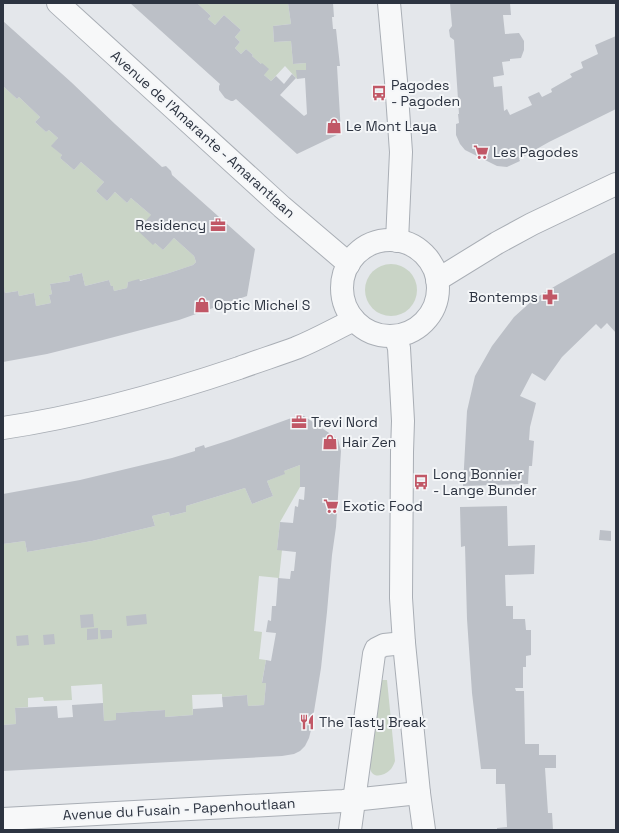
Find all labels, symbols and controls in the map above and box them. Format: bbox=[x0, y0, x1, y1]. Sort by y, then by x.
street label: Avenue de l'Amarante - Amarantlaan bbox=[107, 46, 299, 222]
place label: Pagodes - Pagoden bbox=[391, 76, 460, 110]
bus stop icon: Pagodes - Pagoden bbox=[370, 84, 388, 102]
shop icon: Le Mont Laya bbox=[325, 117, 343, 135]
place label: Le Mont Laya bbox=[346, 117, 437, 135]
supermarket icon: Les Pagodes bbox=[472, 143, 490, 161]
place label: Les Pagodes bbox=[493, 143, 578, 161]
place label: Residency bbox=[135, 216, 206, 234]
office icon: Residency bbox=[209, 216, 227, 234]
place label: Bontemps bbox=[469, 288, 538, 306]
pharmacy icon: Bontemps bbox=[541, 288, 559, 306]
shop icon: Optic Michel S bbox=[193, 296, 211, 314]
place label: Optic Michel S bbox=[214, 296, 310, 314]
office icon: Trevi Nord bbox=[290, 413, 308, 431]
place label: Trevi Nord bbox=[311, 413, 378, 431]
shop icon: Hair Zen bbox=[321, 433, 339, 451]
place label: Hair Zen bbox=[342, 433, 396, 451]
place label: Long Bonnier - Lange Bunder bbox=[433, 465, 537, 499]
bus stop icon: Long Bonnier - Lange Bunder bbox=[412, 473, 430, 491]
supermarket icon: Exotic Food bbox=[322, 497, 340, 515]
place label: Exotic Food bbox=[343, 497, 423, 515]
restaurant icon: The Tasty Break bbox=[298, 713, 316, 731]
place label: The Tasty Break bbox=[319, 713, 427, 731]
street label: Avenue du Fusain - Papenhoutlaan bbox=[62, 794, 296, 824]

